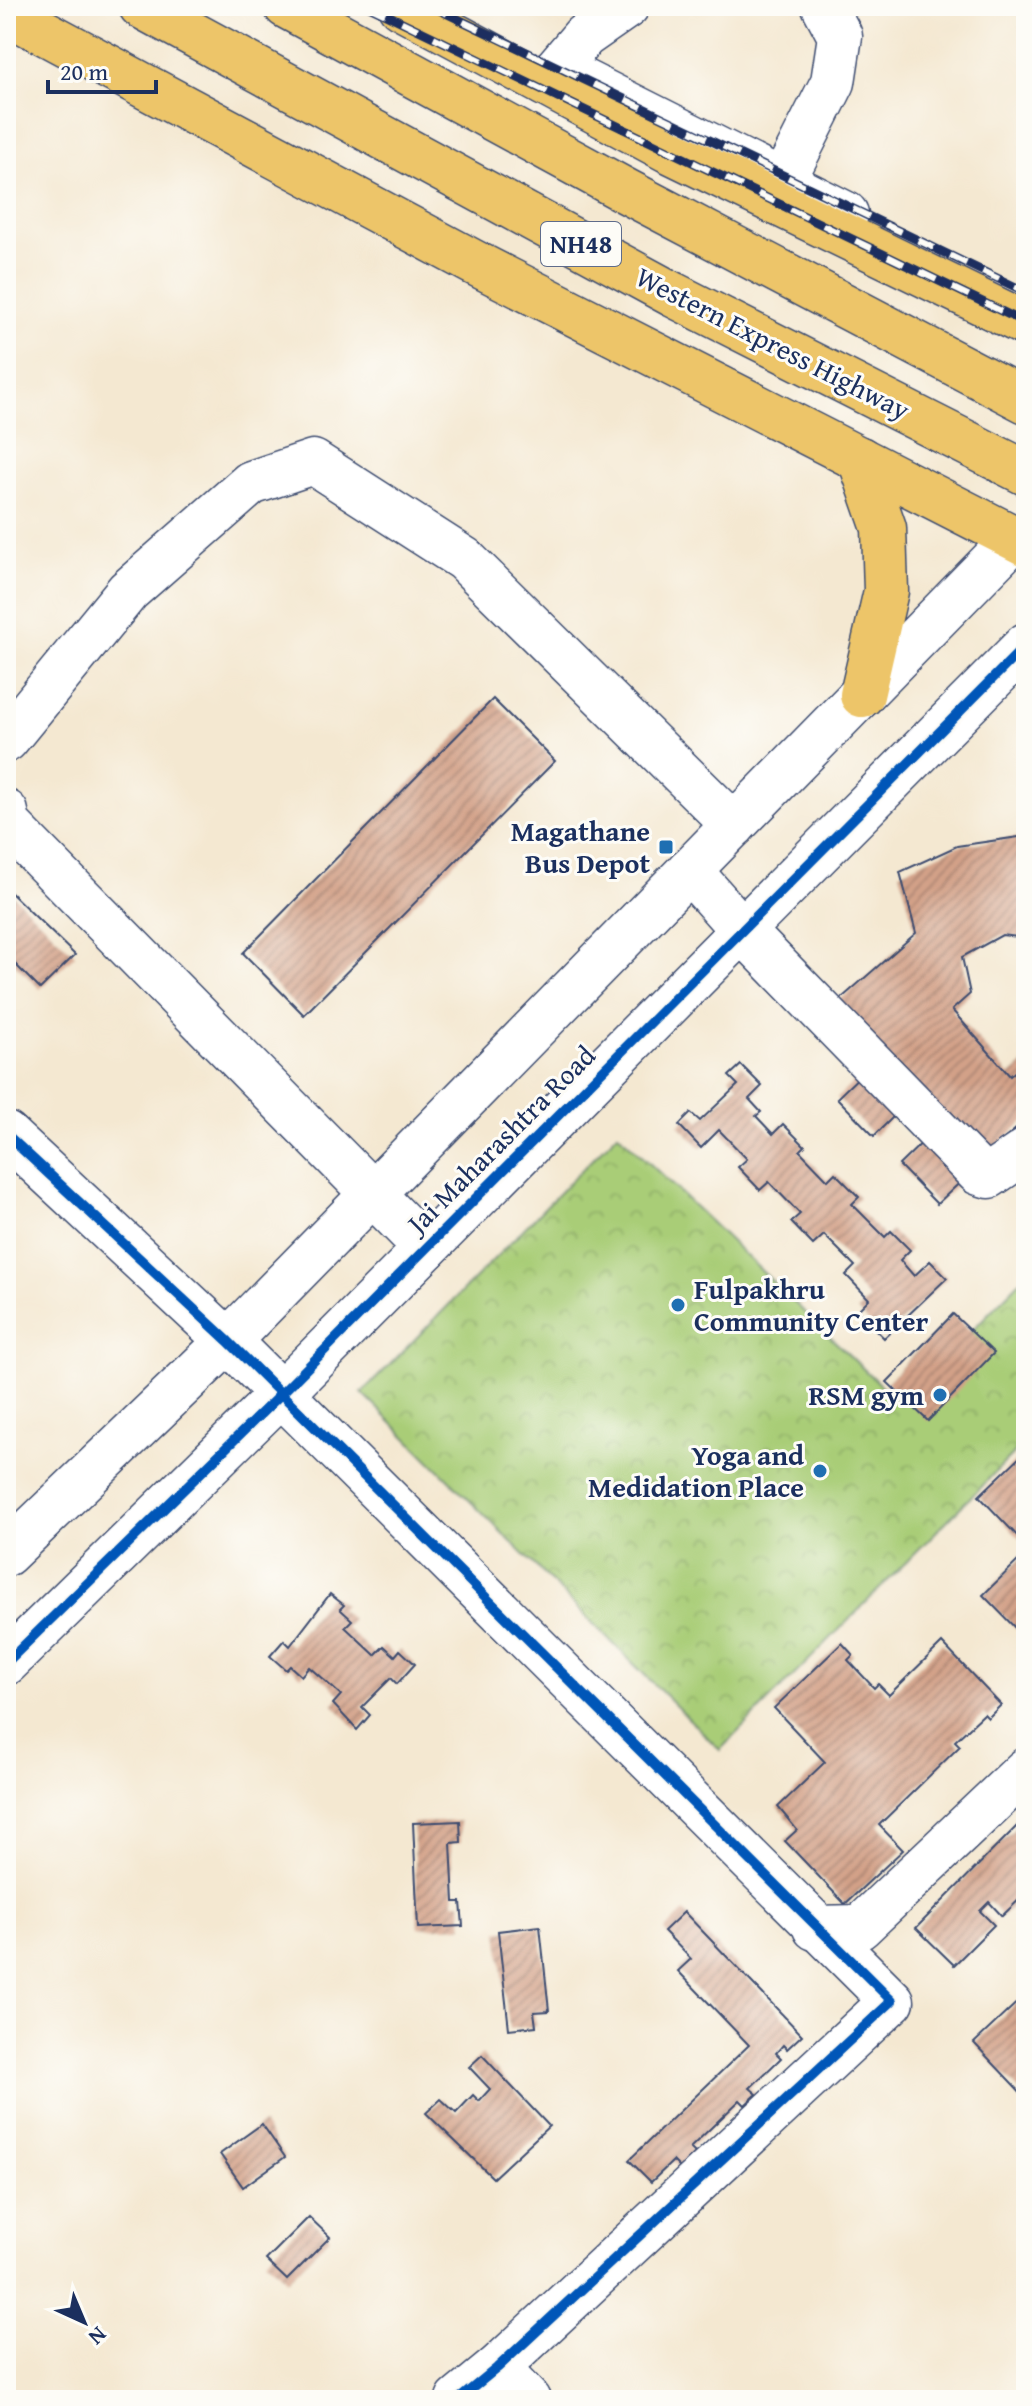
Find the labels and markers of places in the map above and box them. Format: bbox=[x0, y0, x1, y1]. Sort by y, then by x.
place label: Magathane Bus Depot bbox=[511, 810, 650, 883]
marker: Magathane Bus Depot bbox=[657, 838, 675, 856]
place label: Fulpakhru Community Center bbox=[694, 1268, 929, 1341]
marker: Fulpakhru Community Center bbox=[669, 1296, 687, 1314]
place label: RSM gym bbox=[809, 1374, 924, 1415]
marker: RSM gym bbox=[931, 1386, 949, 1404]
place label: Yoga and Medidation Place bbox=[588, 1434, 805, 1507]
marker: Yoga and Medidation Place bbox=[811, 1462, 829, 1480]

